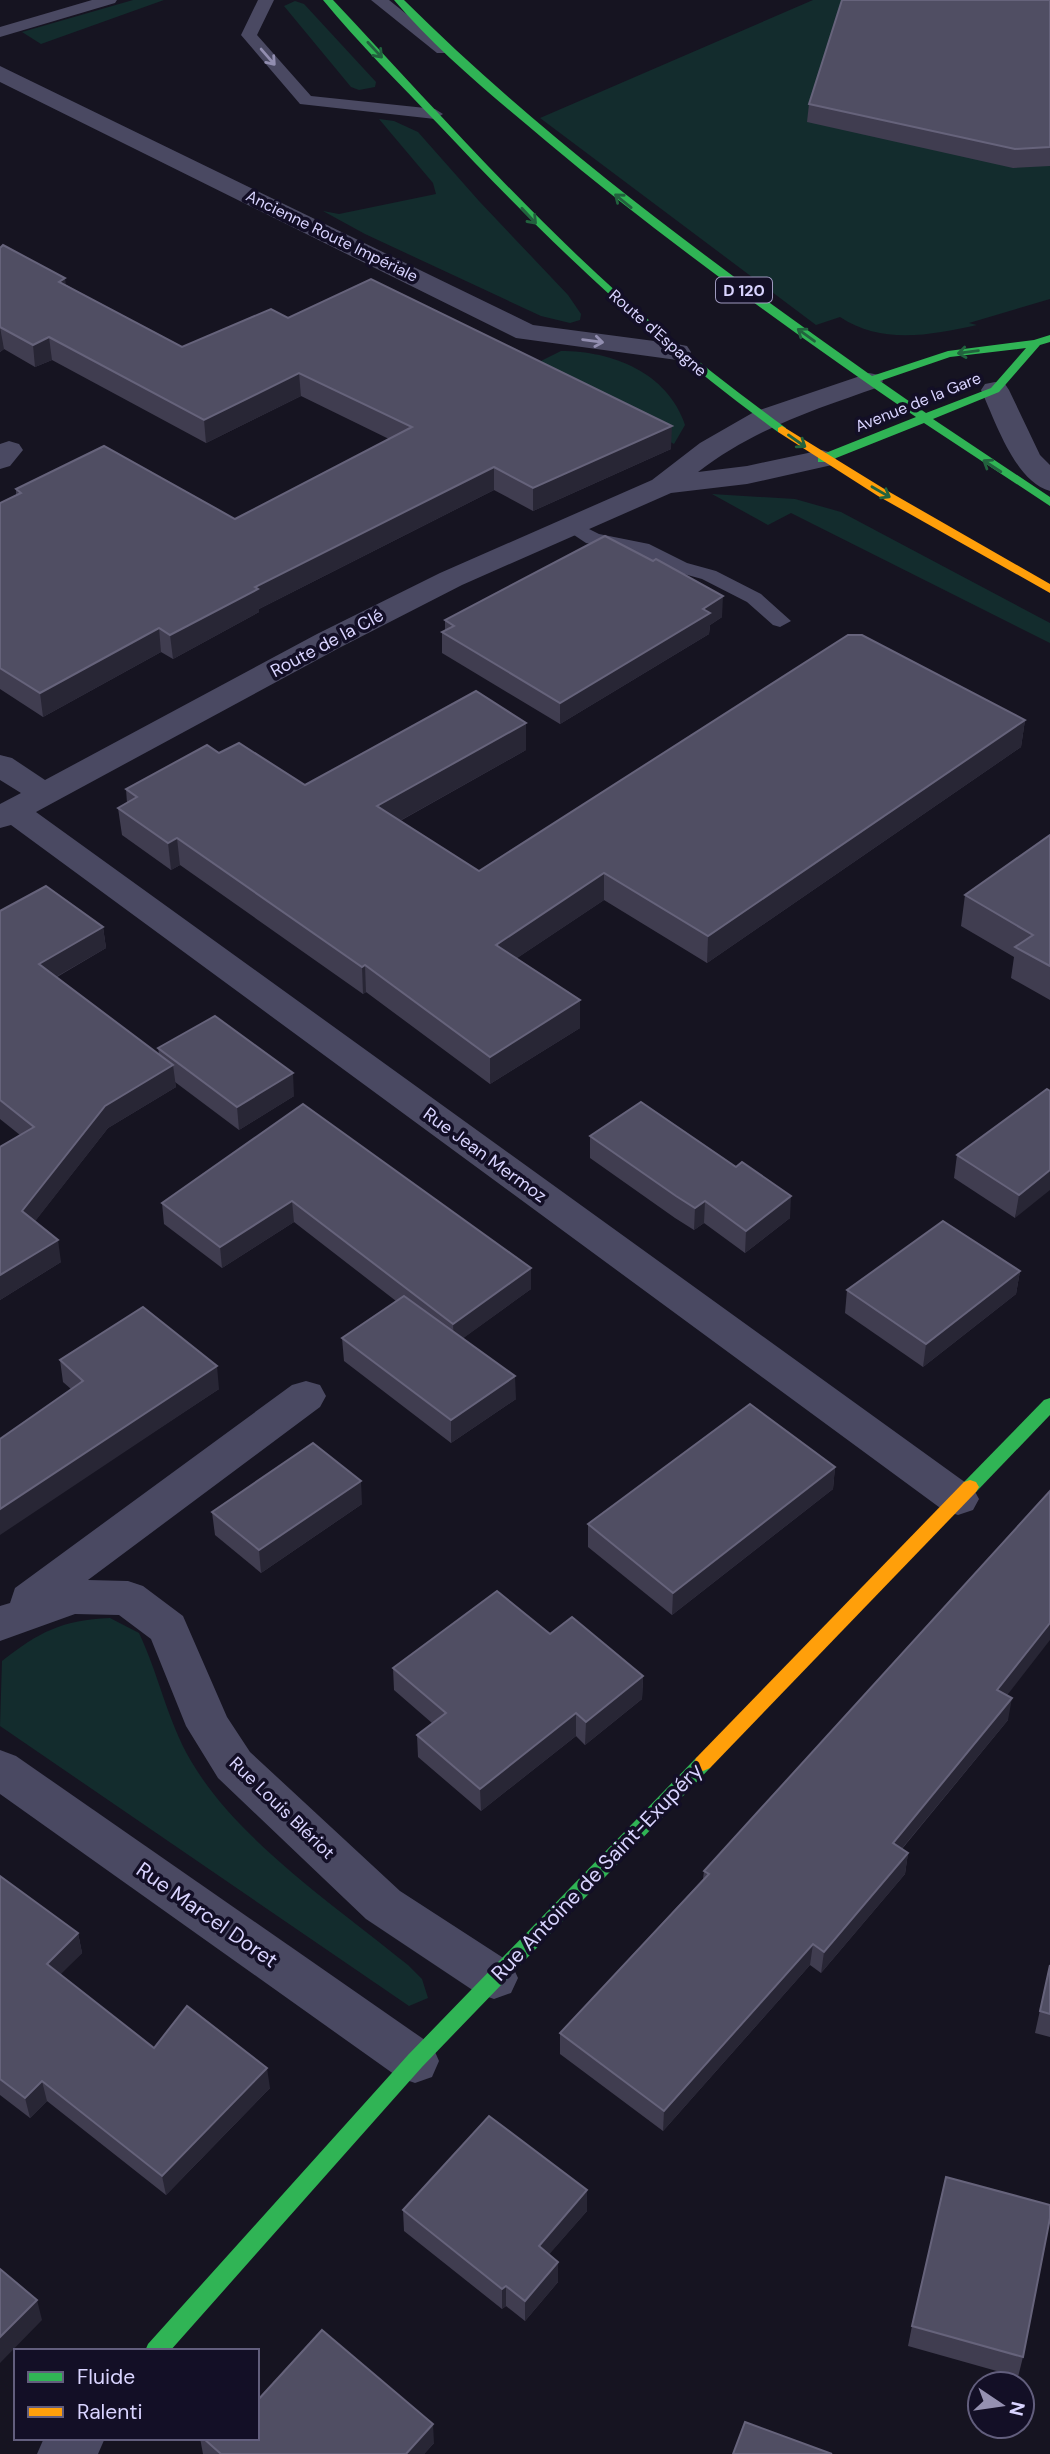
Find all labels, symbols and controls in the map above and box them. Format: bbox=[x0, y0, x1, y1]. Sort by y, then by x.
one-way arrow bbox=[366, 41, 383, 58]
one-way arrow bbox=[260, 48, 276, 66]
street label: Ancienne Route Impériale bbox=[243, 185, 421, 287]
one-way arrow bbox=[614, 193, 632, 209]
one-way arrow bbox=[521, 207, 538, 224]
road number: D 120 bbox=[716, 278, 772, 302]
street label: Route d'Espagne bbox=[605, 285, 711, 381]
one-way arrow bbox=[797, 328, 816, 342]
one-way arrow bbox=[582, 334, 604, 347]
one-way arrow bbox=[958, 345, 980, 358]
street label: Avenue de la Gare bbox=[852, 367, 984, 437]
one-way arrow bbox=[787, 434, 806, 448]
one-way arrow bbox=[983, 458, 1003, 472]
one-way arrow bbox=[871, 486, 891, 500]
street label: Route de la Clé bbox=[266, 603, 388, 683]
street label: Rue Jean Mermoz bbox=[418, 1102, 552, 1208]
street label: Rue Louis Blériot bbox=[224, 1752, 340, 1864]
street label: Rue Antoine de Saint-Exupéry bbox=[485, 1757, 709, 1987]
street label: Rue Marcel Doret bbox=[131, 1856, 283, 1974]
legend bbox=[14, 2349, 259, 2440]
text: Fluide bbox=[77, 2363, 135, 2391]
north arrow bbox=[966, 2370, 1036, 2440]
text: Ralenti bbox=[77, 2398, 143, 2426]
text: N bbox=[1003, 2399, 1031, 2418]

